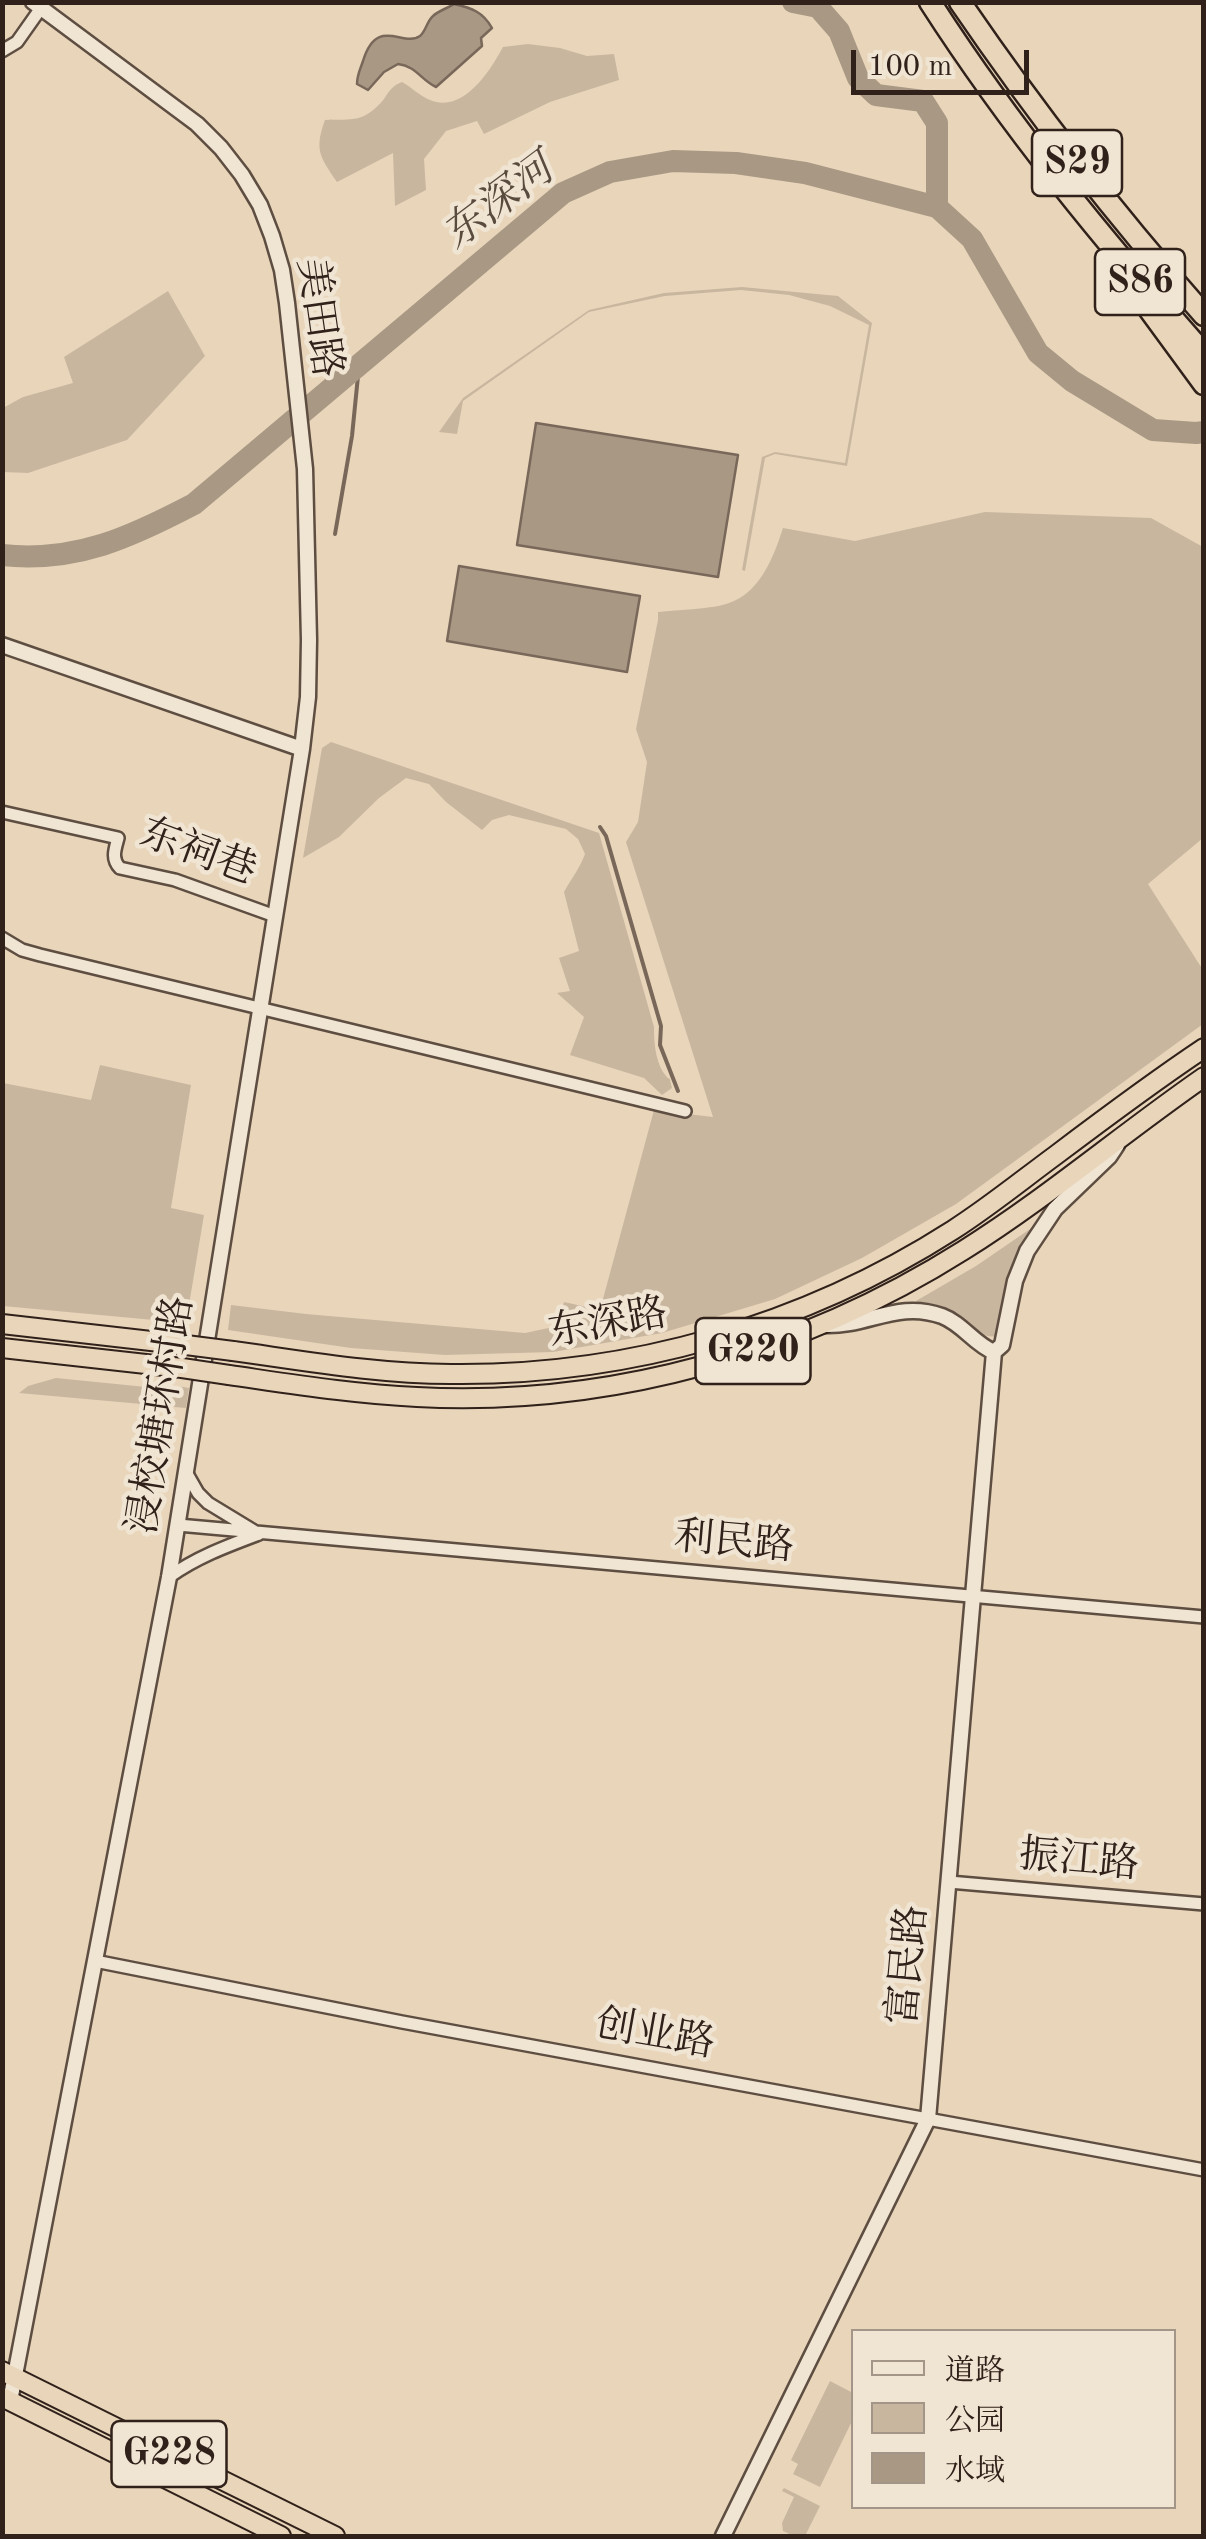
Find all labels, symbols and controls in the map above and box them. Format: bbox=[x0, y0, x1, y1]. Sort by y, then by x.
scale bar bbox=[856, 30, 1034, 92]
text: 100 m bbox=[868, 52, 952, 82]
road number: S29 bbox=[1032, 130, 1122, 196]
water label: 东深河 bbox=[434, 145, 564, 261]
road number: S86 bbox=[1095, 249, 1185, 315]
street label: 美田路 bbox=[286, 255, 350, 381]
street label: 东祠巷 bbox=[133, 810, 263, 896]
street label: 东深路 bbox=[545, 1290, 671, 1358]
street label: 浸校塘环村路 bbox=[120, 1293, 204, 1537]
road number: G220 bbox=[696, 1318, 810, 1384]
street label: 利民路 bbox=[672, 1514, 796, 1572]
street label: 振江路 bbox=[1017, 1832, 1141, 1890]
street label: 富民路 bbox=[880, 1903, 938, 2027]
street label: 创业路 bbox=[592, 2001, 718, 2069]
legend bbox=[851, 2329, 1176, 2509]
text: 道路 bbox=[945, 2357, 1005, 2387]
text: 公园 bbox=[945, 2407, 1005, 2437]
road number: G228 bbox=[111, 2421, 226, 2487]
text: 水域 bbox=[945, 2457, 1005, 2487]

